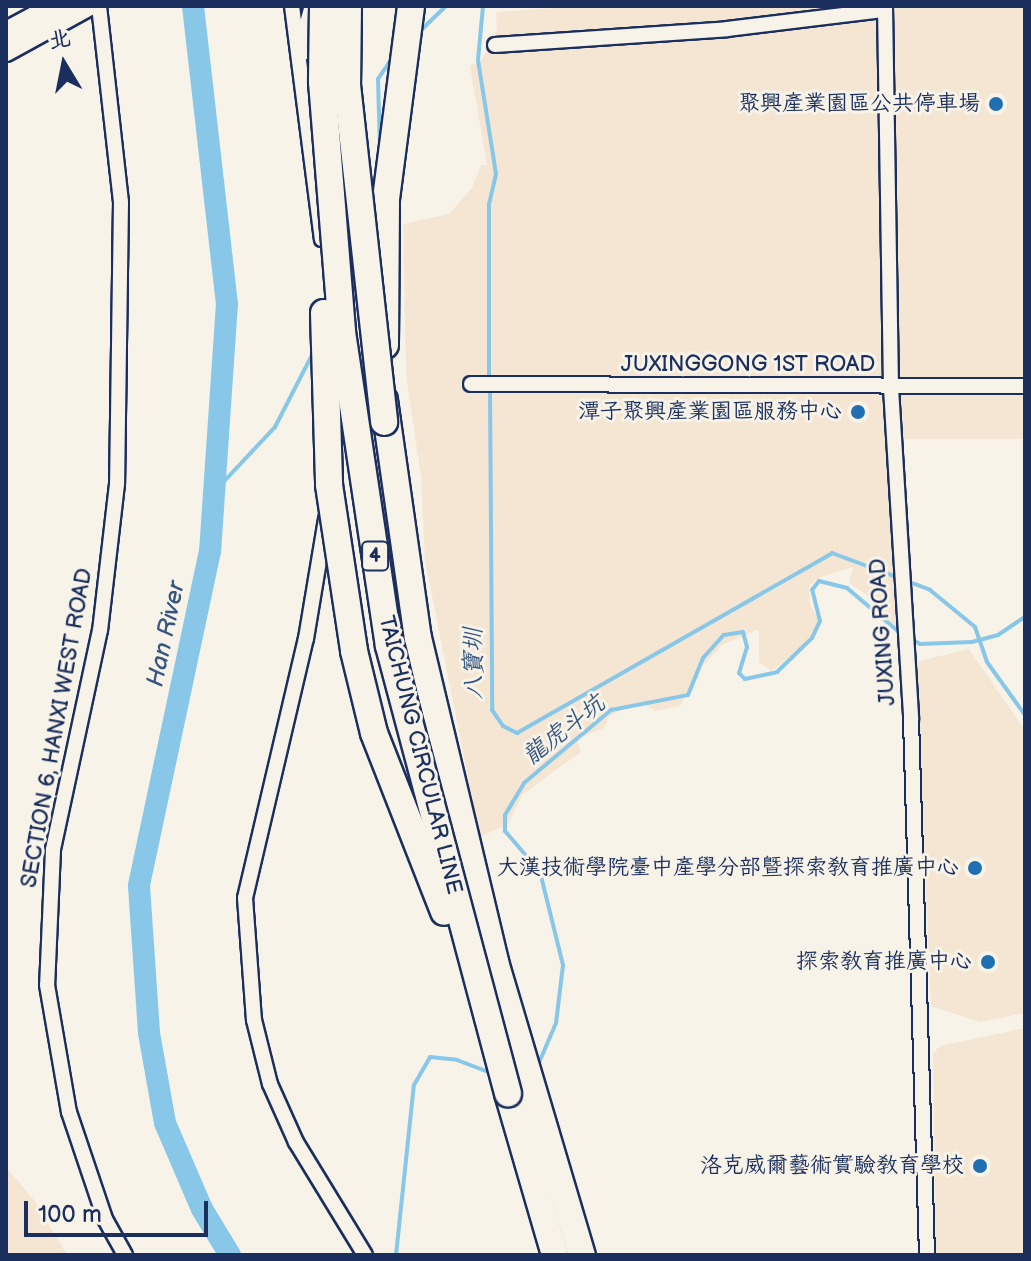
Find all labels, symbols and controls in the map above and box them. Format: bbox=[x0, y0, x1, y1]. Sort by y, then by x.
north arrow bbox=[24, 24, 104, 104]
text: 北 bbox=[47, 25, 73, 55]
place label: 聚興產業園區公共停車場 bbox=[738, 91, 980, 117]
marker: 聚興產業園區公共停車場 bbox=[987, 95, 1005, 113]
street label: JUXINGGONG 1ST ROAD bbox=[621, 352, 875, 378]
place label: 潭子聚興產業園區服務中心 bbox=[578, 399, 842, 425]
marker: 潭子聚興產業園區服務中心 bbox=[849, 403, 867, 421]
road number: 4 bbox=[361, 540, 389, 572]
street label: JUXING ROAD bbox=[865, 558, 901, 706]
street label: SECTION 6, HANXI WEST ROAD bbox=[16, 566, 98, 890]
water label: Han River bbox=[141, 579, 191, 689]
street label: TAICHUNG CIRCULAR LINE bbox=[373, 613, 467, 897]
water label: 八寶圳 bbox=[459, 628, 489, 700]
water label: 龍虎斗坑 bbox=[517, 689, 611, 771]
place label: 大漢技術學院臺中產學分部暨探索教育推廣中心 bbox=[497, 855, 959, 881]
marker: 大漢技術學院臺中產學分部暨探索教育推廣中心 bbox=[966, 859, 984, 877]
place label: 探索教育推廣中心 bbox=[796, 949, 972, 975]
marker: 探索教育推廣中心 bbox=[979, 953, 997, 971]
place label: 洛克威爾藝術實驗教育學校 bbox=[700, 1153, 964, 1179]
marker: 洛克威爾藝術實驗教育學校 bbox=[971, 1157, 989, 1175]
scale bar bbox=[28, 1185, 212, 1235]
text: 100 m bbox=[38, 1200, 102, 1229]

